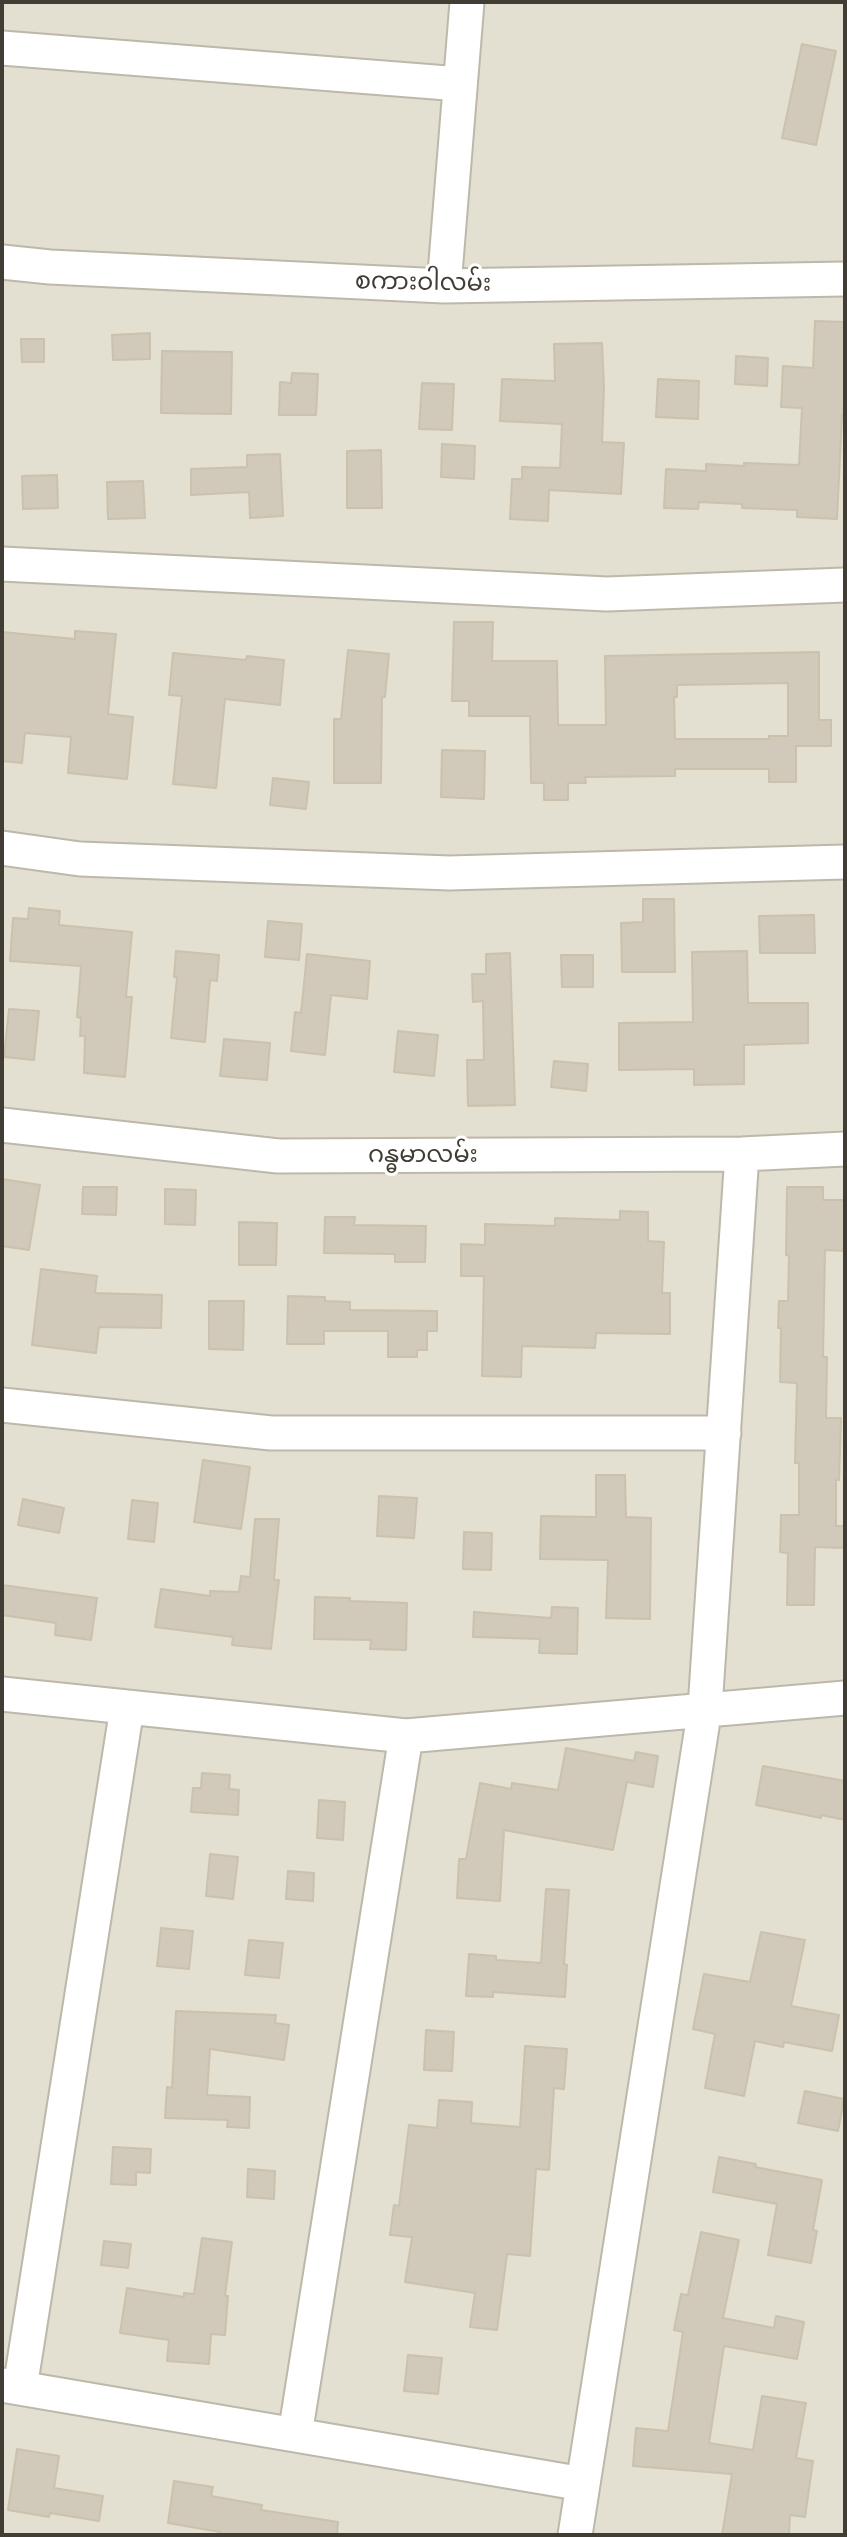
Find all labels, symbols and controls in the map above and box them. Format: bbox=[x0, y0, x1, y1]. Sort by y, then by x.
street label: စကားဝါလမ်း bbox=[355, 267, 491, 299]
street label: ဂန္ဓမာလမ်း bbox=[368, 1141, 478, 1169]

